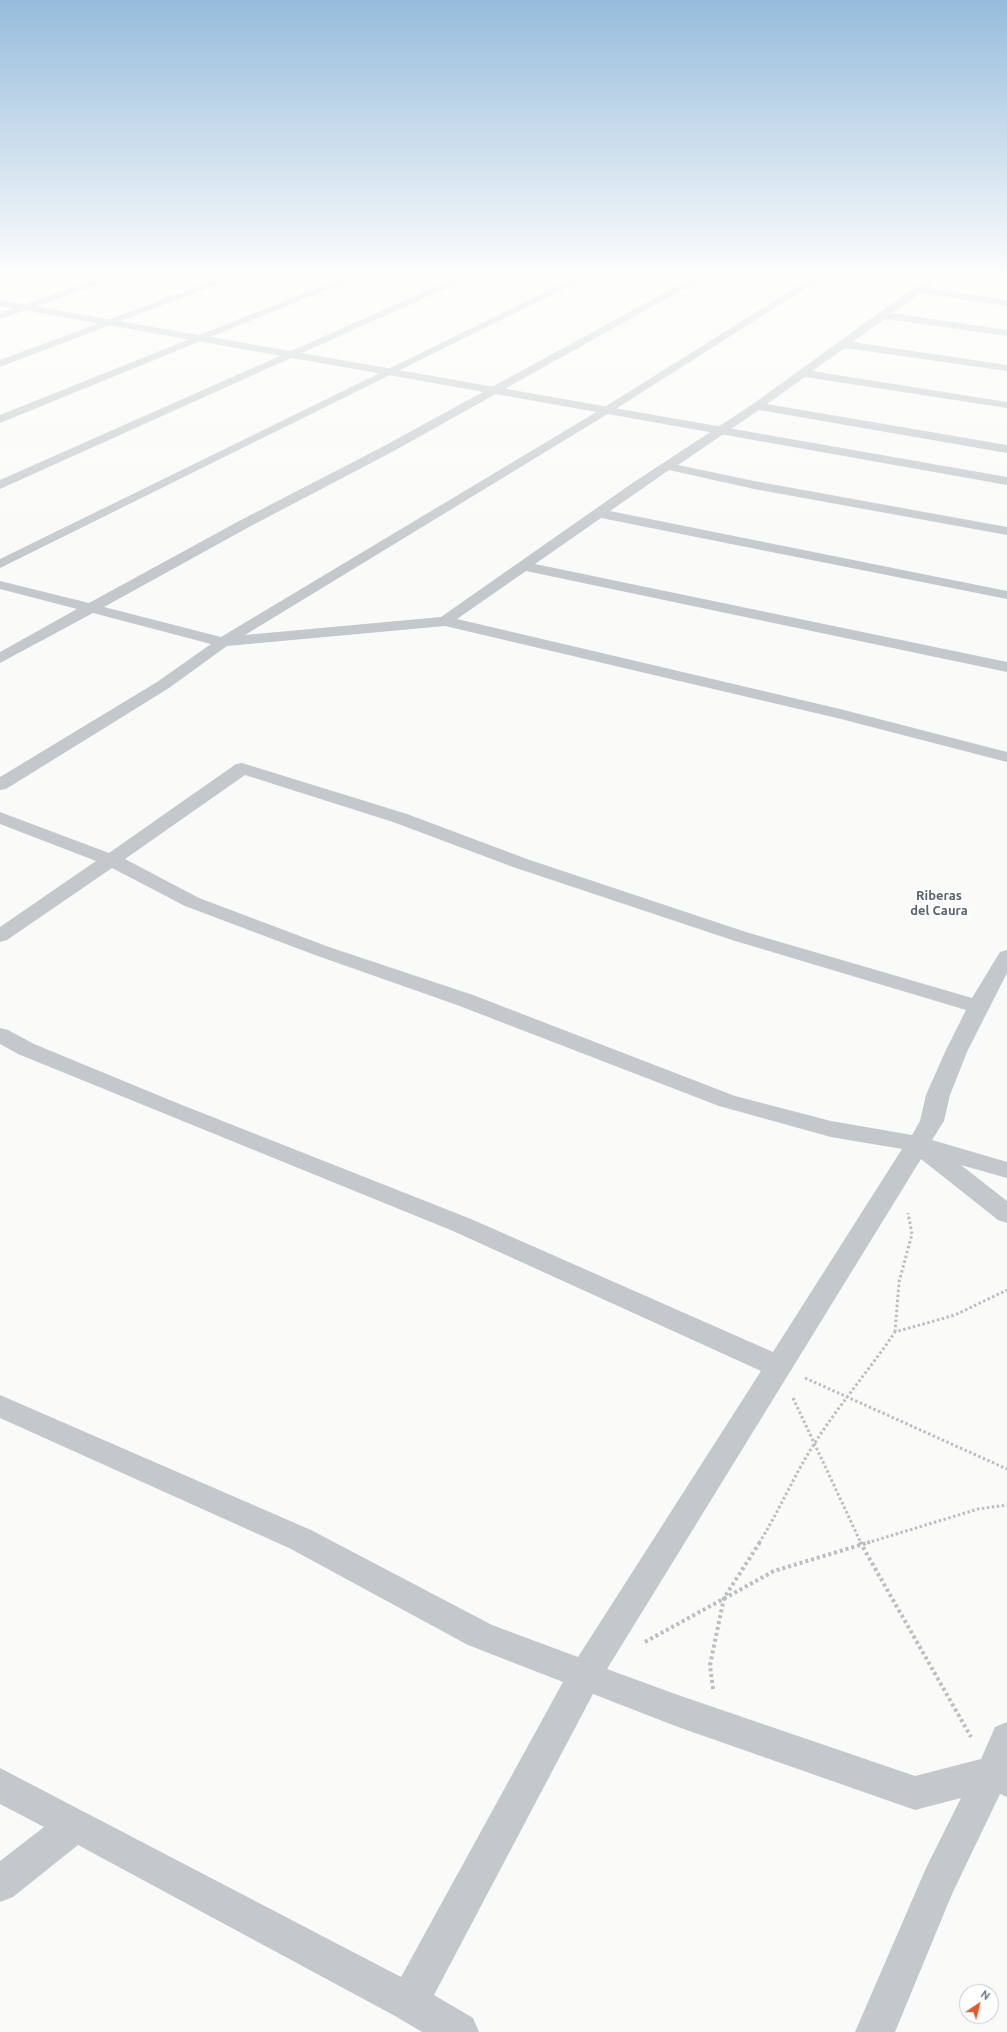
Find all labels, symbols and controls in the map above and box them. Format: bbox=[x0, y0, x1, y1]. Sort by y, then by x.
district label: Riberas del Caura bbox=[910, 888, 968, 919]
north arrow bbox=[959, 1984, 999, 2024]
text: N bbox=[979, 1988, 992, 2002]

